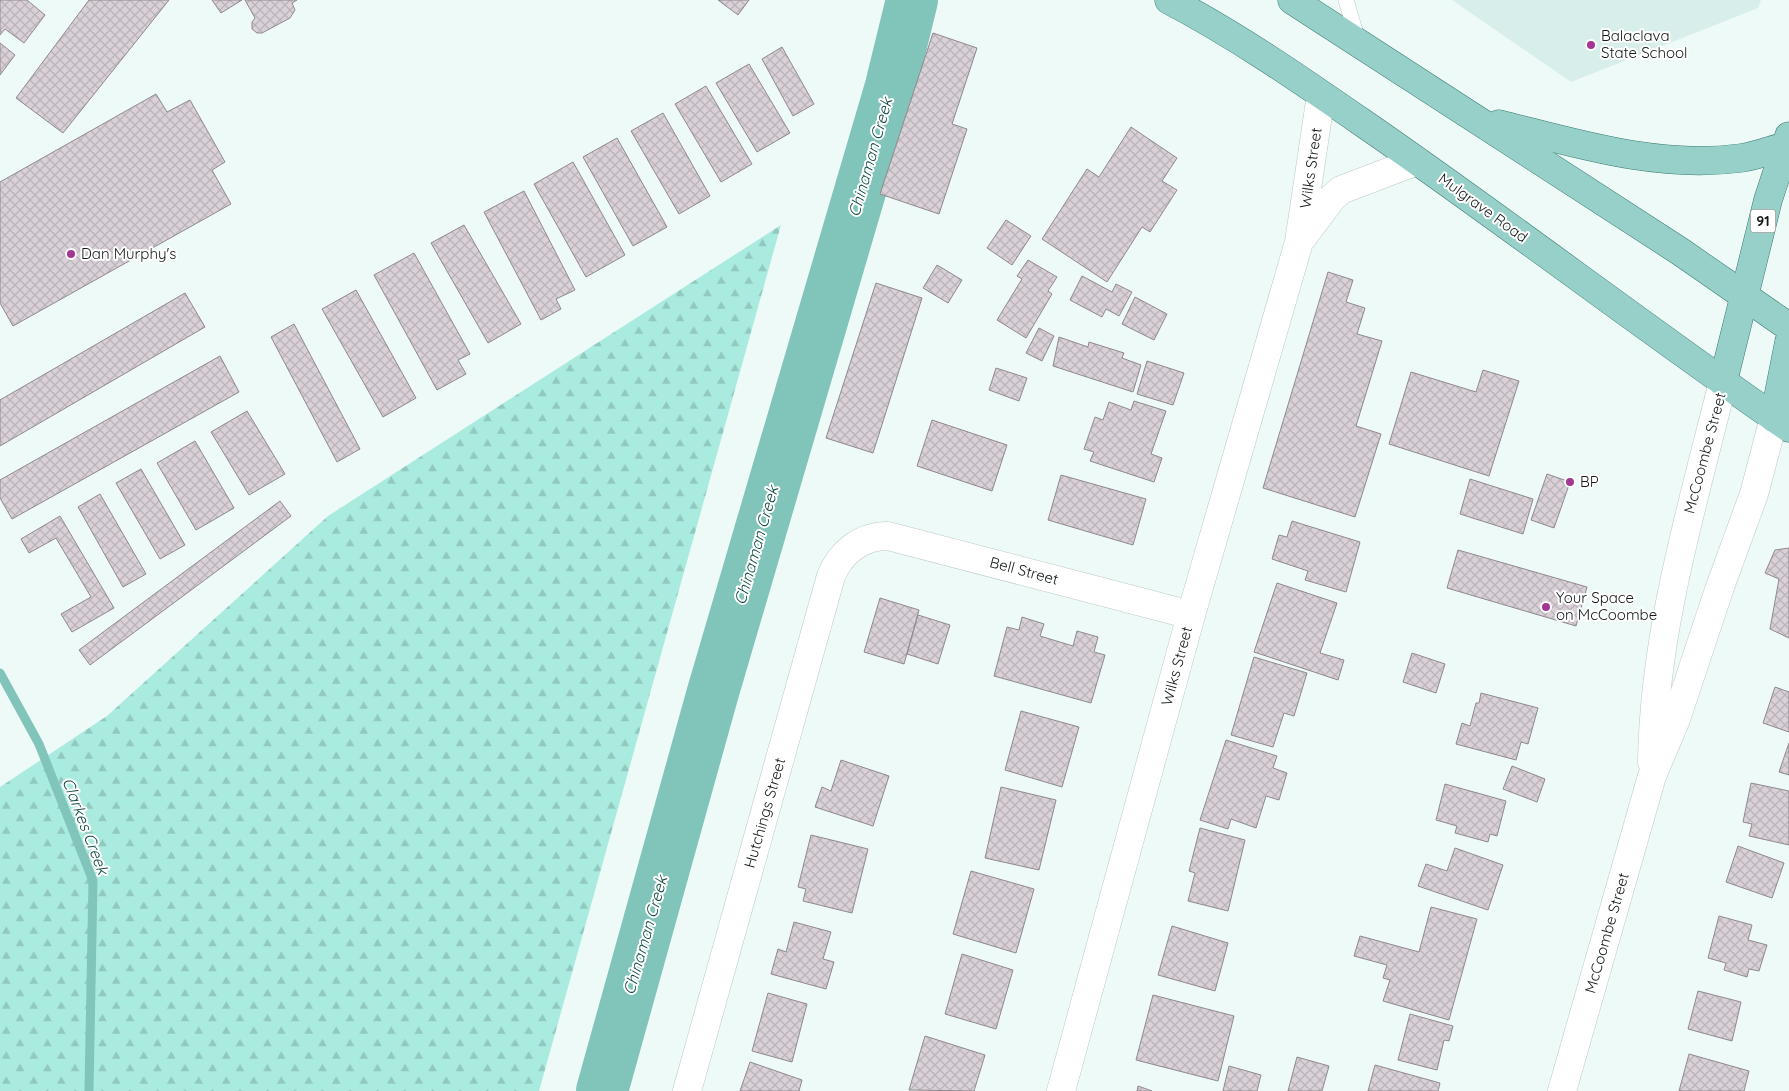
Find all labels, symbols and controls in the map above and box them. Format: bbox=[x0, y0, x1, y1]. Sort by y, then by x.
place label: Balaclava State School bbox=[1601, 26, 1687, 62]
marker: Balaclava State School bbox=[1585, 39, 1597, 51]
water label: Chinaman Creek bbox=[843, 94, 897, 219]
street label: Wilks Street bbox=[1295, 126, 1326, 209]
street label: Mulgrave Road bbox=[1435, 169, 1532, 246]
road number: 91 bbox=[1750, 210, 1776, 232]
place label: Dan Murphy's bbox=[81, 244, 176, 263]
marker: Dan Murphy's bbox=[65, 248, 77, 260]
street label: McCoombe Street bbox=[1679, 390, 1730, 515]
place label: BP bbox=[1580, 472, 1599, 491]
marker: BP bbox=[1564, 476, 1576, 488]
water label: Chinaman Creek bbox=[729, 482, 783, 607]
street label: Bell Street bbox=[988, 552, 1061, 589]
place label: Your Space on McCoombe bbox=[1556, 588, 1657, 624]
marker: Your Space on McCoombe bbox=[1540, 601, 1552, 613]
street label: Wilks Street bbox=[1157, 624, 1196, 708]
street label: Hutchings Street bbox=[740, 756, 789, 870]
water label: Clarkes Creek bbox=[58, 775, 114, 879]
street label: McCoombe Street bbox=[1580, 870, 1633, 995]
water label: Chinaman Creek bbox=[618, 872, 672, 997]

